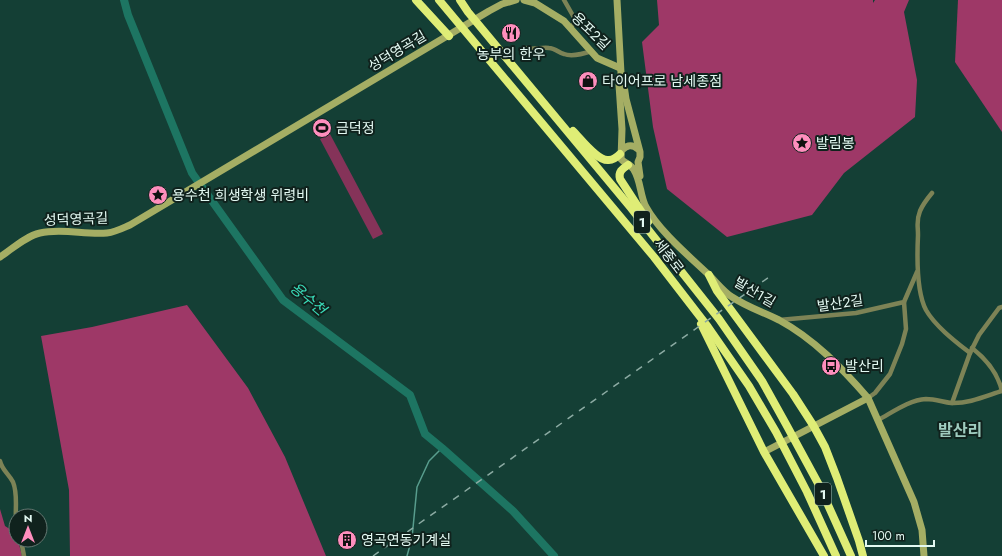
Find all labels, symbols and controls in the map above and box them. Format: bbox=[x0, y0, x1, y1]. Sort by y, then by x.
street label: 용포2길 bbox=[567, 8, 615, 54]
restaurant icon: 농부의 한우 bbox=[500, 22, 522, 44]
street label: 성덕영곡길 bbox=[364, 26, 430, 76]
place label: 농부의 한우 bbox=[477, 44, 545, 64]
shop icon: 타이어프로 남세종점 bbox=[577, 70, 599, 92]
place label: 타이어프로 남세종점 bbox=[602, 71, 722, 91]
sports icon: 금덕정 bbox=[311, 117, 333, 139]
place label: 금덕정 bbox=[336, 118, 375, 138]
place icon: 발림봉 bbox=[791, 132, 813, 154]
place label: 발림봉 bbox=[816, 133, 855, 153]
place icon: 용수천 희생학생 위령비 bbox=[147, 184, 169, 206]
place label: 용수천 희생학생 위령비 bbox=[172, 185, 309, 205]
street label: 성덕영곡길 bbox=[43, 208, 109, 230]
road number: 1 bbox=[634, 211, 650, 233]
street label: 세종로 bbox=[649, 235, 689, 277]
street label: 발산1길 bbox=[731, 272, 779, 312]
water label: 용수천 bbox=[285, 277, 333, 322]
street label: 발산2길 bbox=[816, 290, 864, 316]
bus stop icon: 발산리 bbox=[820, 355, 842, 377]
place label: 발산리 bbox=[845, 356, 884, 376]
district label: 발산리 bbox=[938, 419, 982, 442]
road number: 1 bbox=[815, 483, 831, 505]
north arrow bbox=[8, 508, 48, 548]
text: N bbox=[24, 510, 32, 526]
scale bar bbox=[866, 522, 934, 548]
text: 100 m bbox=[872, 527, 905, 545]
building icon: 영곡연동기계실 bbox=[336, 529, 358, 551]
place label: 영곡연동기계실 bbox=[361, 530, 451, 550]

